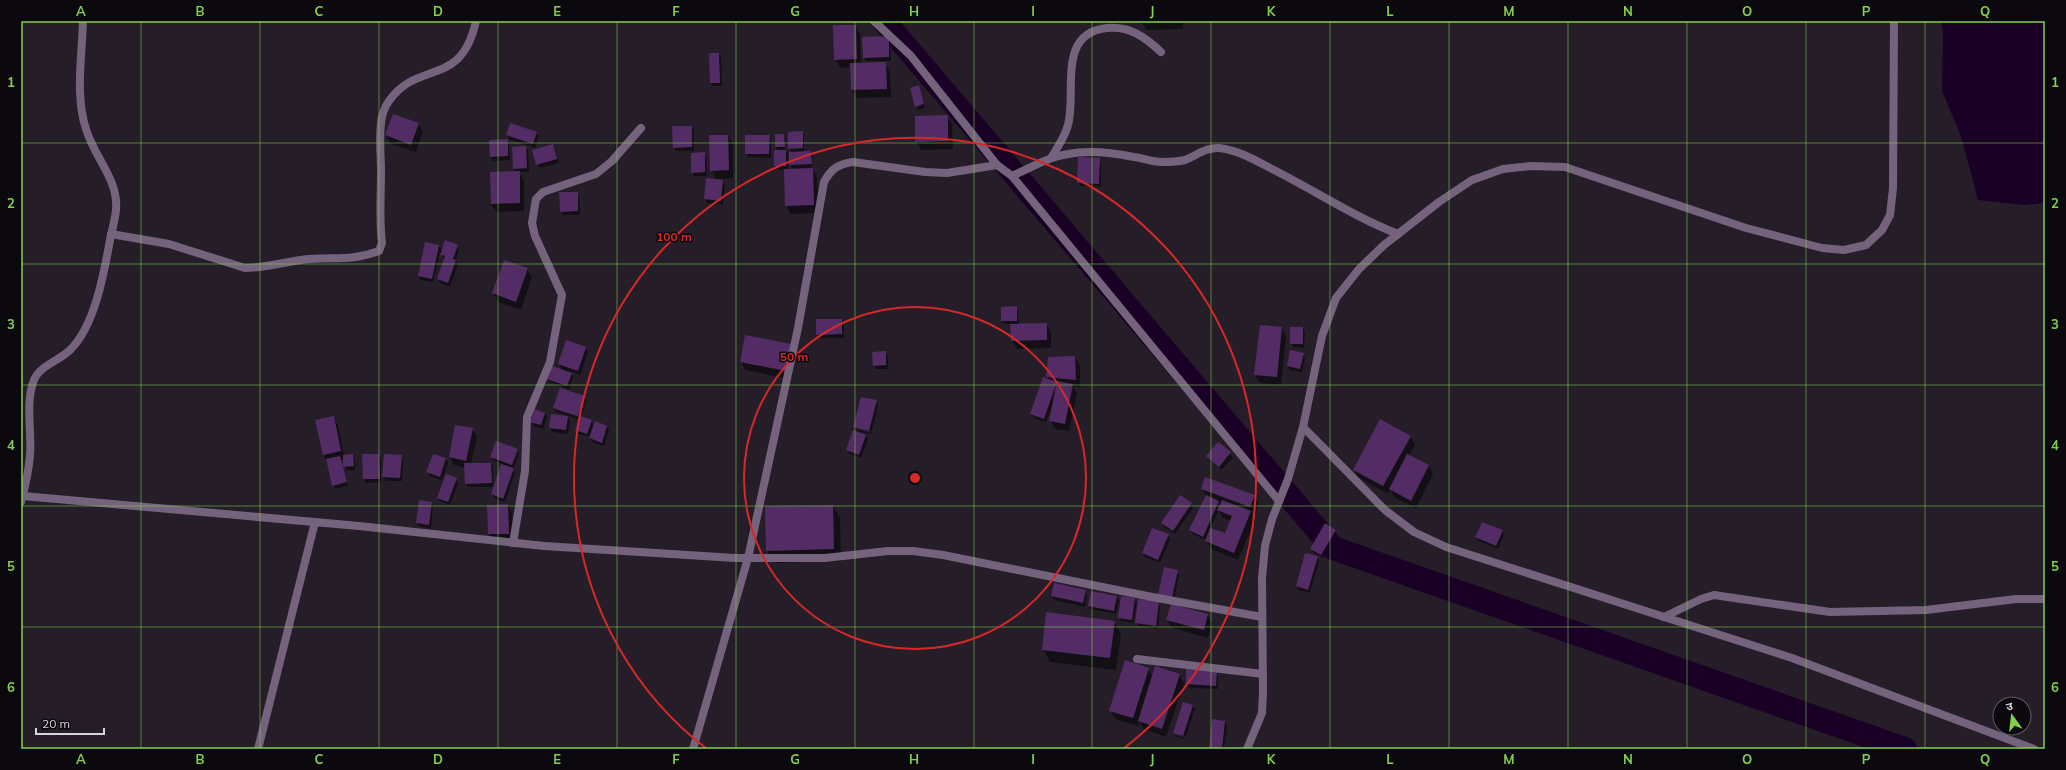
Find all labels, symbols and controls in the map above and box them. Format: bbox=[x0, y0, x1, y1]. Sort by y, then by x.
text: A bbox=[76, 3, 86, 19]
text: B bbox=[196, 3, 205, 19]
text: C bbox=[315, 3, 324, 19]
text: D bbox=[433, 3, 443, 19]
text: E bbox=[553, 3, 561, 19]
text: F bbox=[672, 3, 680, 19]
text: G bbox=[790, 3, 800, 19]
text: H bbox=[909, 3, 919, 19]
text: I bbox=[1031, 3, 1035, 19]
text: J bbox=[1150, 3, 1154, 19]
text: K bbox=[1267, 3, 1277, 19]
text: L bbox=[1386, 3, 1394, 19]
text: M bbox=[1503, 3, 1515, 19]
text: N bbox=[1623, 3, 1633, 19]
text: O bbox=[1742, 3, 1752, 19]
text: P bbox=[1862, 3, 1871, 19]
text: Q bbox=[1980, 3, 1990, 19]
text: 1 bbox=[7, 74, 15, 90]
text: 1 bbox=[2051, 74, 2059, 90]
text: 2 bbox=[7, 195, 15, 211]
text: 2 bbox=[2051, 195, 2059, 211]
text: 100 m bbox=[656, 229, 692, 244]
text: 3 bbox=[7, 316, 15, 332]
text: 3 bbox=[2051, 316, 2059, 332]
text: 50 m bbox=[780, 349, 808, 364]
text: 4 bbox=[7, 437, 15, 453]
text: 4 bbox=[2051, 437, 2059, 453]
centre of rings bbox=[908, 471, 922, 485]
text: 5 bbox=[7, 558, 15, 574]
text: 5 bbox=[2051, 558, 2059, 574]
text: 6 bbox=[7, 679, 15, 695]
text: 6 bbox=[2051, 679, 2059, 695]
north arrow bbox=[1992, 696, 2032, 736]
text: उ bbox=[2004, 699, 2015, 714]
scale bar bbox=[36, 710, 104, 736]
text: 20 m bbox=[42, 716, 70, 731]
text: A bbox=[76, 751, 86, 767]
text: B bbox=[196, 751, 205, 767]
text: C bbox=[315, 751, 324, 767]
text: D bbox=[433, 751, 443, 767]
text: E bbox=[553, 751, 561, 767]
text: F bbox=[672, 751, 680, 767]
text: G bbox=[790, 751, 800, 767]
text: H bbox=[909, 751, 919, 767]
text: I bbox=[1031, 751, 1035, 767]
text: J bbox=[1150, 751, 1154, 767]
text: K bbox=[1267, 751, 1277, 767]
text: L bbox=[1386, 751, 1394, 767]
text: M bbox=[1503, 751, 1515, 767]
text: N bbox=[1623, 751, 1633, 767]
text: O bbox=[1742, 751, 1752, 767]
text: P bbox=[1862, 751, 1871, 767]
text: Q bbox=[1980, 751, 1990, 767]

